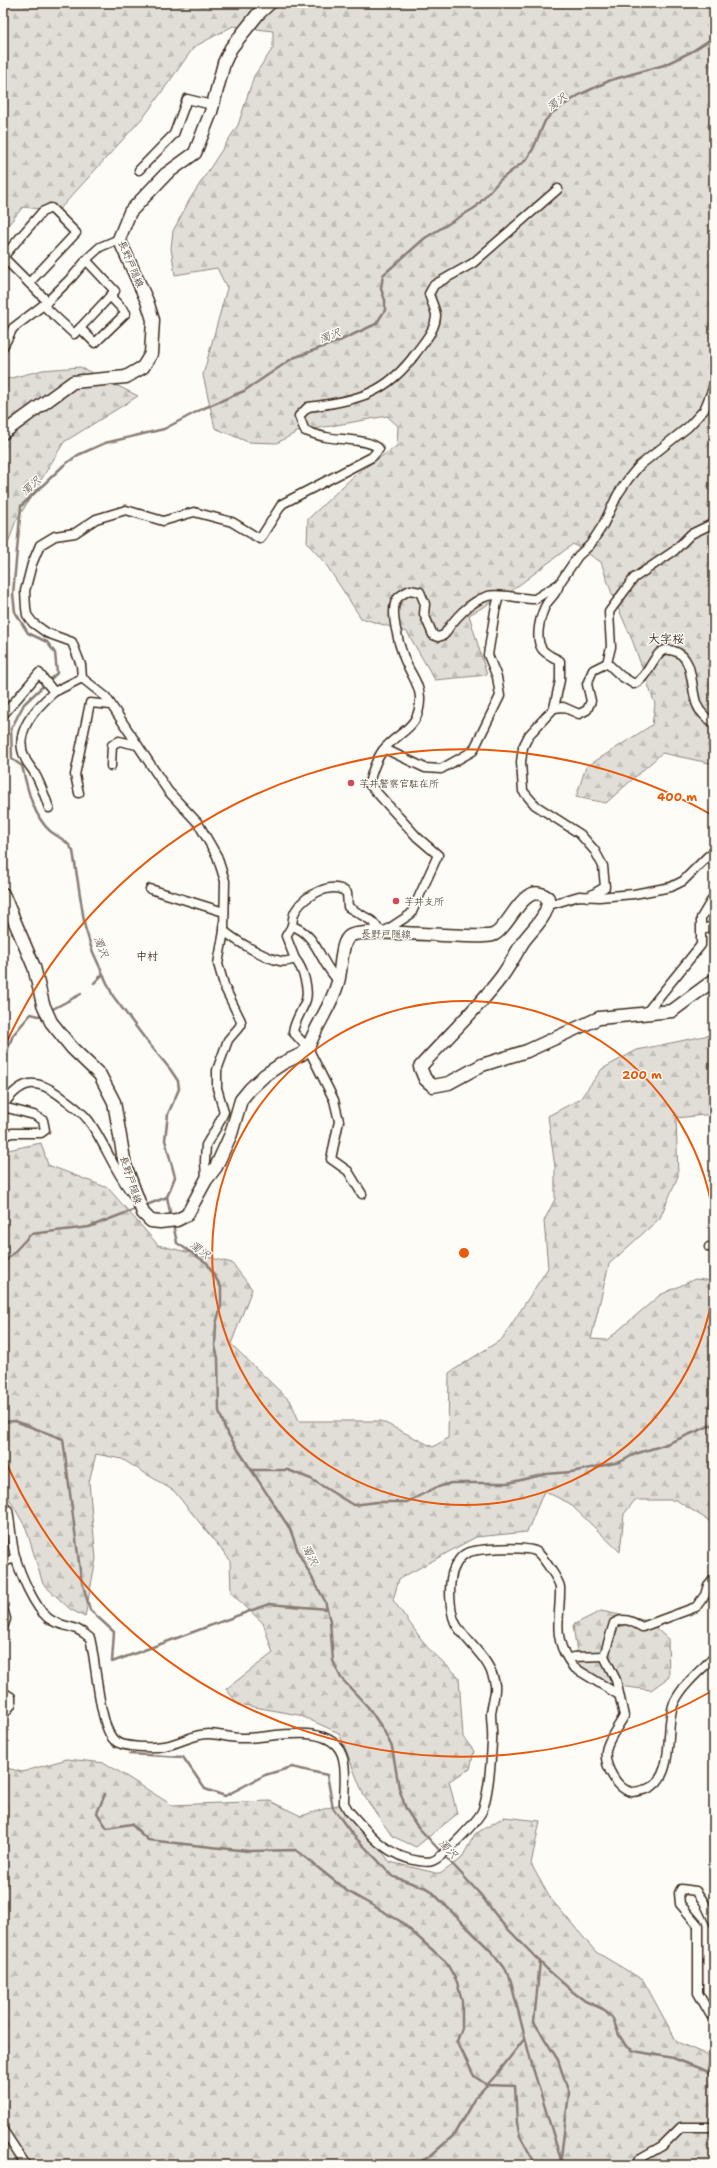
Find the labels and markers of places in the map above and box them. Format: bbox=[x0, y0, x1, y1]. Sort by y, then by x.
place label: 芋井警察官駐在所 bbox=[359, 777, 439, 790]
marker: 芋井警察官駐在所 bbox=[346, 778, 356, 788]
place label: 芋井支所 bbox=[404, 895, 444, 908]
marker: 芋井支所 bbox=[391, 896, 401, 906]
centre of rings bbox=[457, 1246, 471, 1260]

